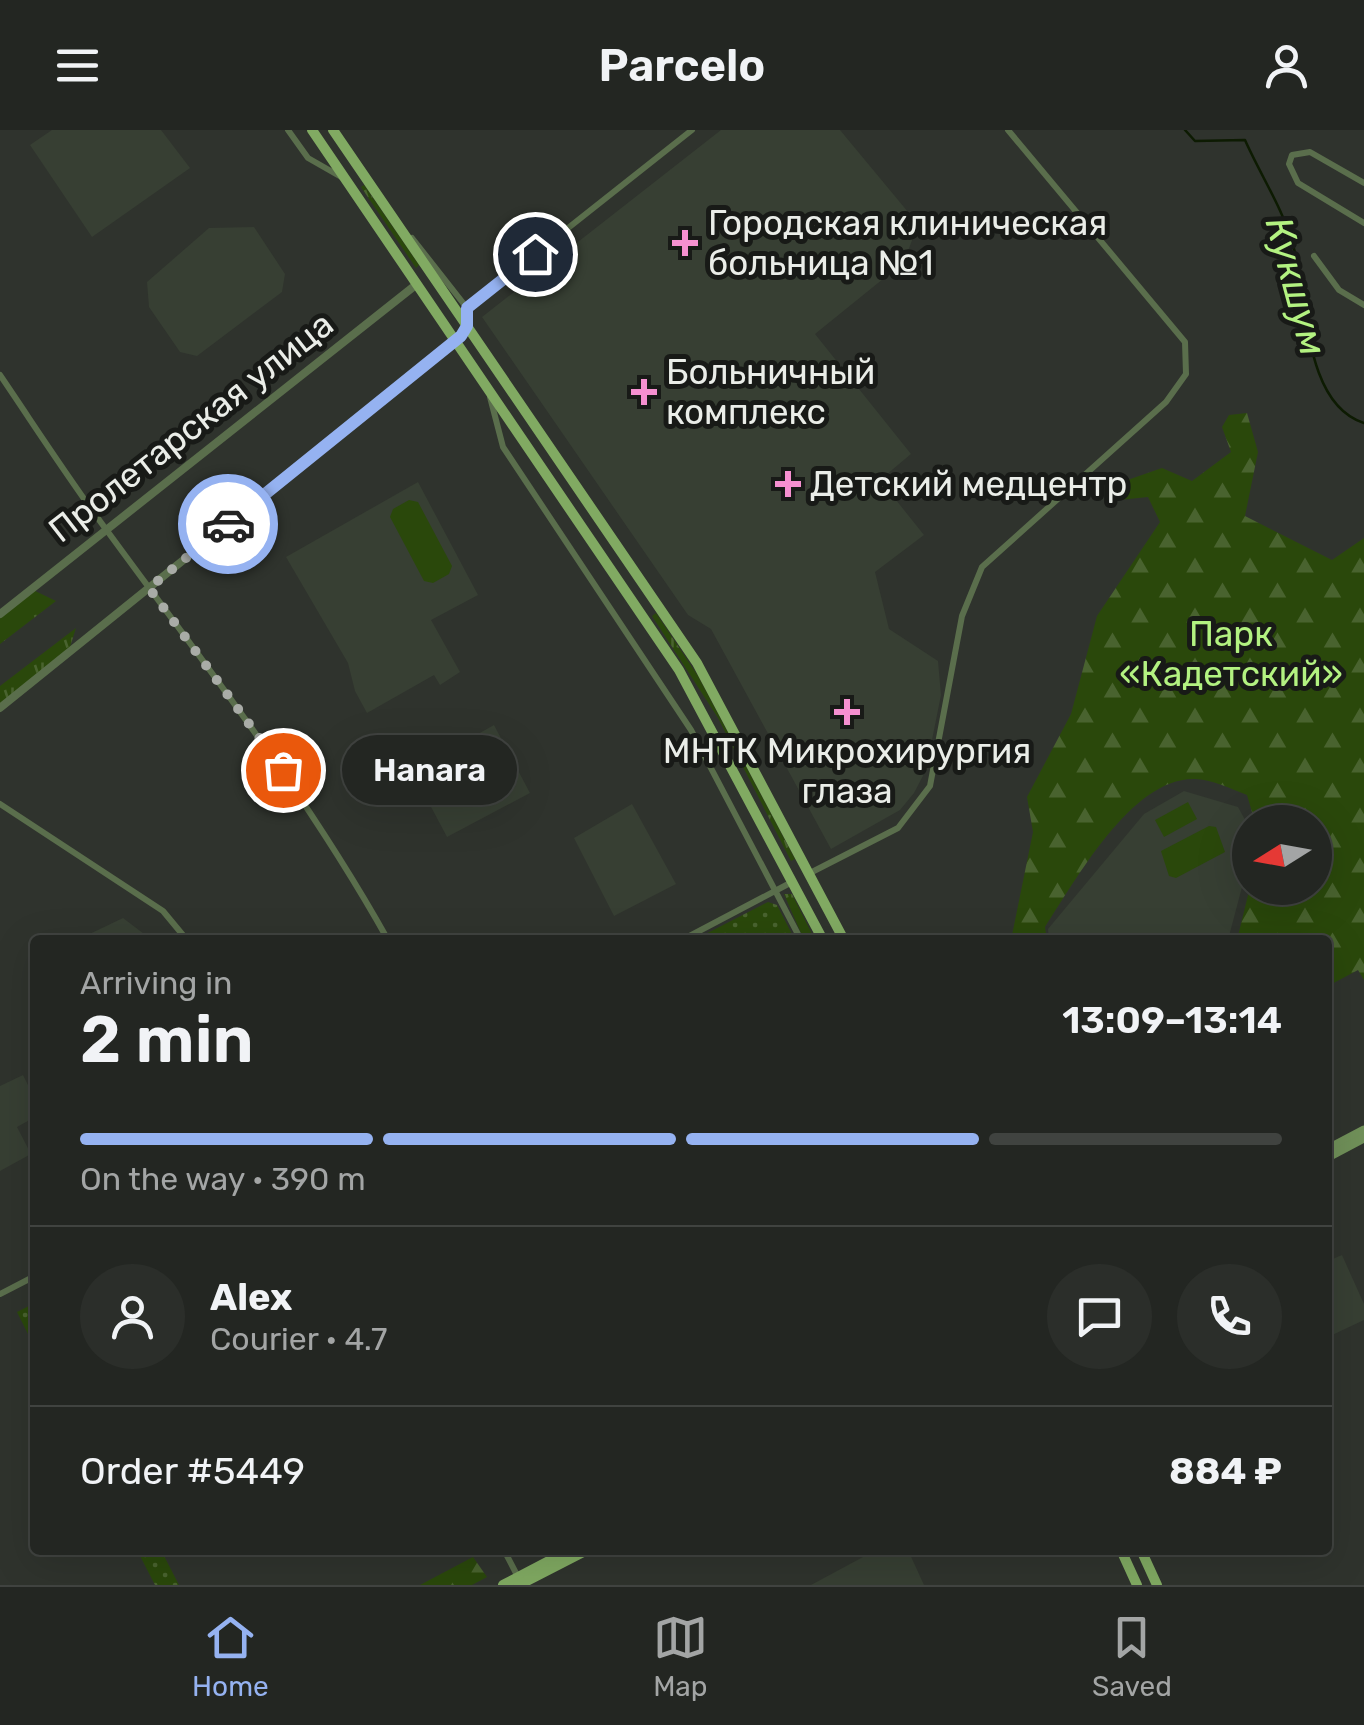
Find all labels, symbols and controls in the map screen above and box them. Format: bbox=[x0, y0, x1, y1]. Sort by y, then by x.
icon: menu bbox=[50, 38, 105, 93]
icon: person bbox=[1259, 38, 1314, 93]
text: Parcelo bbox=[599, 39, 765, 92]
place label: Городская клиническая больница №1 bbox=[708, 202, 1107, 284]
pin bbox=[493, 212, 578, 297]
water label: Кукшум bbox=[1256, 212, 1336, 360]
icon: home bbox=[508, 227, 563, 282]
marker: Городская клиническая больница №1 bbox=[672, 230, 698, 256]
street label: Пролетарская улица bbox=[40, 303, 342, 551]
place label: Больничный комплекс bbox=[666, 351, 875, 433]
marker: Больничный комплекс bbox=[631, 379, 657, 405]
place label: Детский медцентр bbox=[810, 463, 1127, 505]
marker: Детский медцентр bbox=[775, 471, 801, 497]
courier bbox=[178, 474, 278, 574]
icon: car bbox=[201, 497, 256, 552]
park label: Парк «Кадетский» bbox=[1119, 613, 1343, 695]
marker: МНТК Микрохирургия глаза bbox=[834, 699, 860, 725]
pin bbox=[241, 728, 326, 813]
place label: МНТК Микрохирургия глаза bbox=[663, 730, 1031, 812]
callout: Hanara bbox=[343, 735, 518, 805]
icon: bag bbox=[256, 743, 311, 798]
text: Hanara bbox=[373, 751, 486, 789]
north arrow bbox=[1232, 805, 1332, 905]
map controls bbox=[1232, 805, 1332, 905]
text: Arriving in bbox=[80, 964, 232, 1002]
text: 13:09–13:14 bbox=[1062, 997, 1282, 1043]
text: 2 min bbox=[80, 1001, 254, 1078]
text: On the way · 390 m bbox=[80, 1160, 366, 1198]
button: person bbox=[80, 1264, 185, 1369]
button: chat bbox=[1047, 1264, 1152, 1369]
button: phone bbox=[1177, 1264, 1282, 1369]
text: Alex bbox=[210, 1274, 292, 1320]
text: Courier · 4.7 bbox=[210, 1320, 387, 1358]
text: Order #5449 bbox=[80, 1448, 305, 1494]
text: 884 ₽ bbox=[1169, 1448, 1282, 1494]
tab: Home bbox=[192, 1610, 269, 1703]
tab: Map bbox=[653, 1610, 708, 1703]
tab: Saved bbox=[1092, 1610, 1172, 1703]

